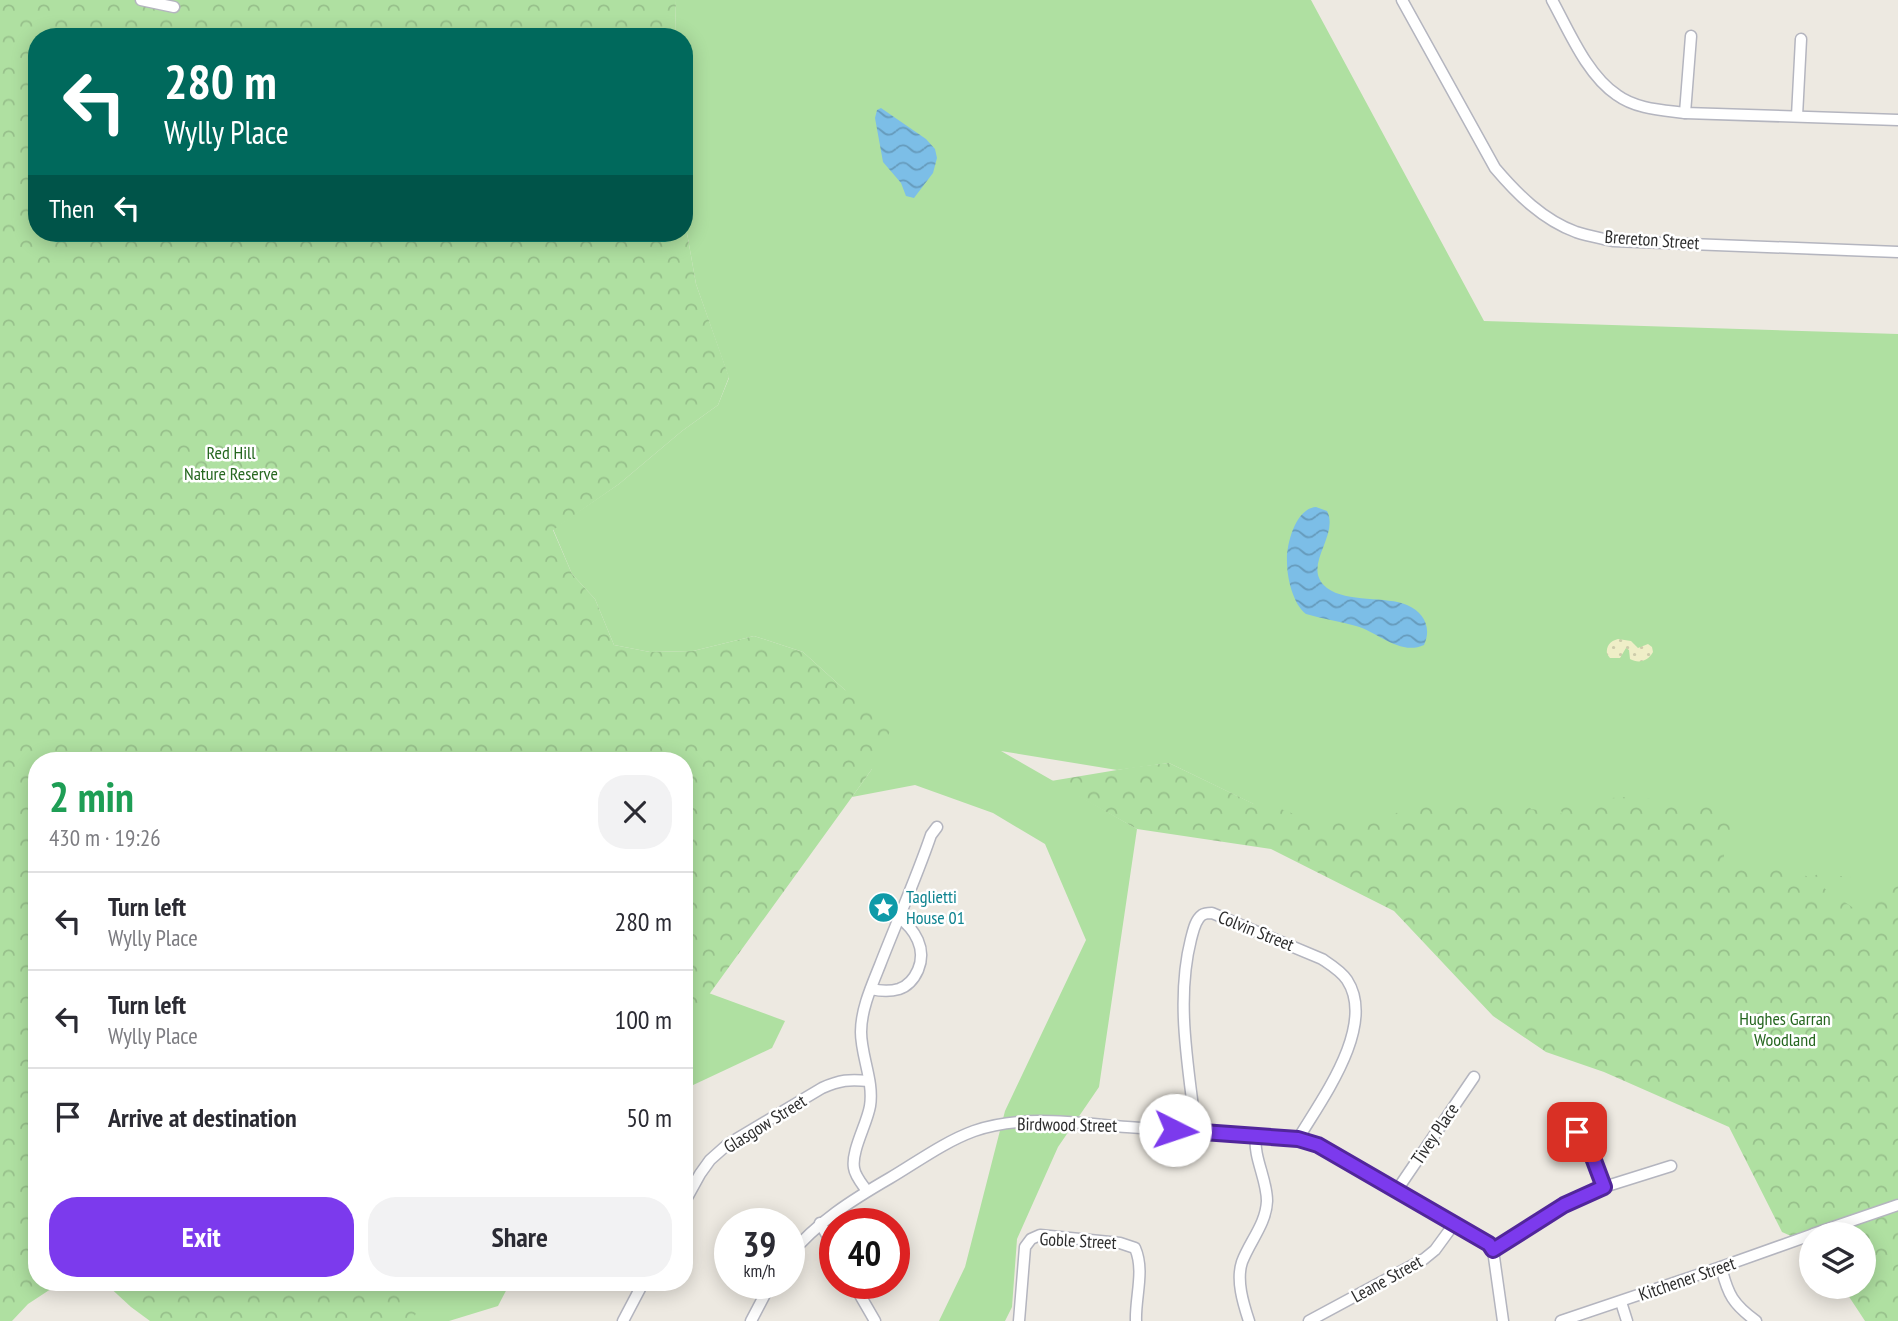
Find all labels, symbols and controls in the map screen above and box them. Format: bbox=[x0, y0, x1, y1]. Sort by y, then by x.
text: 280 m bbox=[164, 49, 277, 113]
icon: left bbox=[49, 56, 140, 147]
text: Wylly Place bbox=[164, 111, 289, 153]
icon: left bbox=[108, 189, 146, 227]
text: Then bbox=[49, 192, 94, 225]
street label: Brereton Street bbox=[1604, 225, 1700, 254]
park label: Red Hill Nature Reserve bbox=[184, 441, 278, 485]
text: 2 min bbox=[49, 769, 134, 824]
button: close bbox=[598, 775, 672, 849]
text: 430 m · 19:26 bbox=[49, 823, 161, 852]
place label: Taglietti House 01 bbox=[906, 885, 965, 929]
text: Turn left bbox=[108, 890, 186, 923]
place icon: Taglietti House 01 bbox=[866, 890, 900, 924]
icon: left bbox=[49, 902, 87, 940]
text: 280 m bbox=[614, 905, 672, 938]
street label: Colvin Street bbox=[1215, 905, 1297, 956]
text: Wylly Place bbox=[108, 923, 198, 952]
text: Turn left bbox=[108, 988, 186, 1021]
icon: left bbox=[49, 1000, 87, 1038]
text: 100 m bbox=[614, 1003, 672, 1036]
park label: Hughes Garran Woodland bbox=[1739, 1007, 1831, 1051]
text: Wylly Place bbox=[108, 1021, 198, 1050]
street label: Glasgow Street bbox=[719, 1089, 810, 1158]
position arrow bbox=[1138, 1093, 1212, 1167]
icon: arrive bbox=[49, 1098, 87, 1136]
street label: Tivey Place bbox=[1406, 1099, 1463, 1169]
text: Arrive at destination bbox=[108, 1101, 297, 1134]
text: 50 m bbox=[626, 1101, 672, 1134]
pin bbox=[1547, 1102, 1607, 1162]
street label: Birdwood Street bbox=[1017, 1112, 1117, 1137]
icon: arrive bbox=[1558, 1113, 1596, 1151]
button: Exit bbox=[49, 1197, 354, 1277]
button: Share bbox=[368, 1197, 672, 1277]
speed limit sign: 40 bbox=[819, 1208, 910, 1299]
text: 39 bbox=[743, 1221, 776, 1267]
map controls bbox=[1799, 1222, 1876, 1299]
button: layers bbox=[1799, 1222, 1876, 1299]
street label: Goble Street bbox=[1039, 1227, 1117, 1254]
street label: Leane Street bbox=[1347, 1250, 1426, 1307]
street label: Kitchener Street bbox=[1635, 1251, 1738, 1306]
text: km/h bbox=[744, 1259, 775, 1282]

